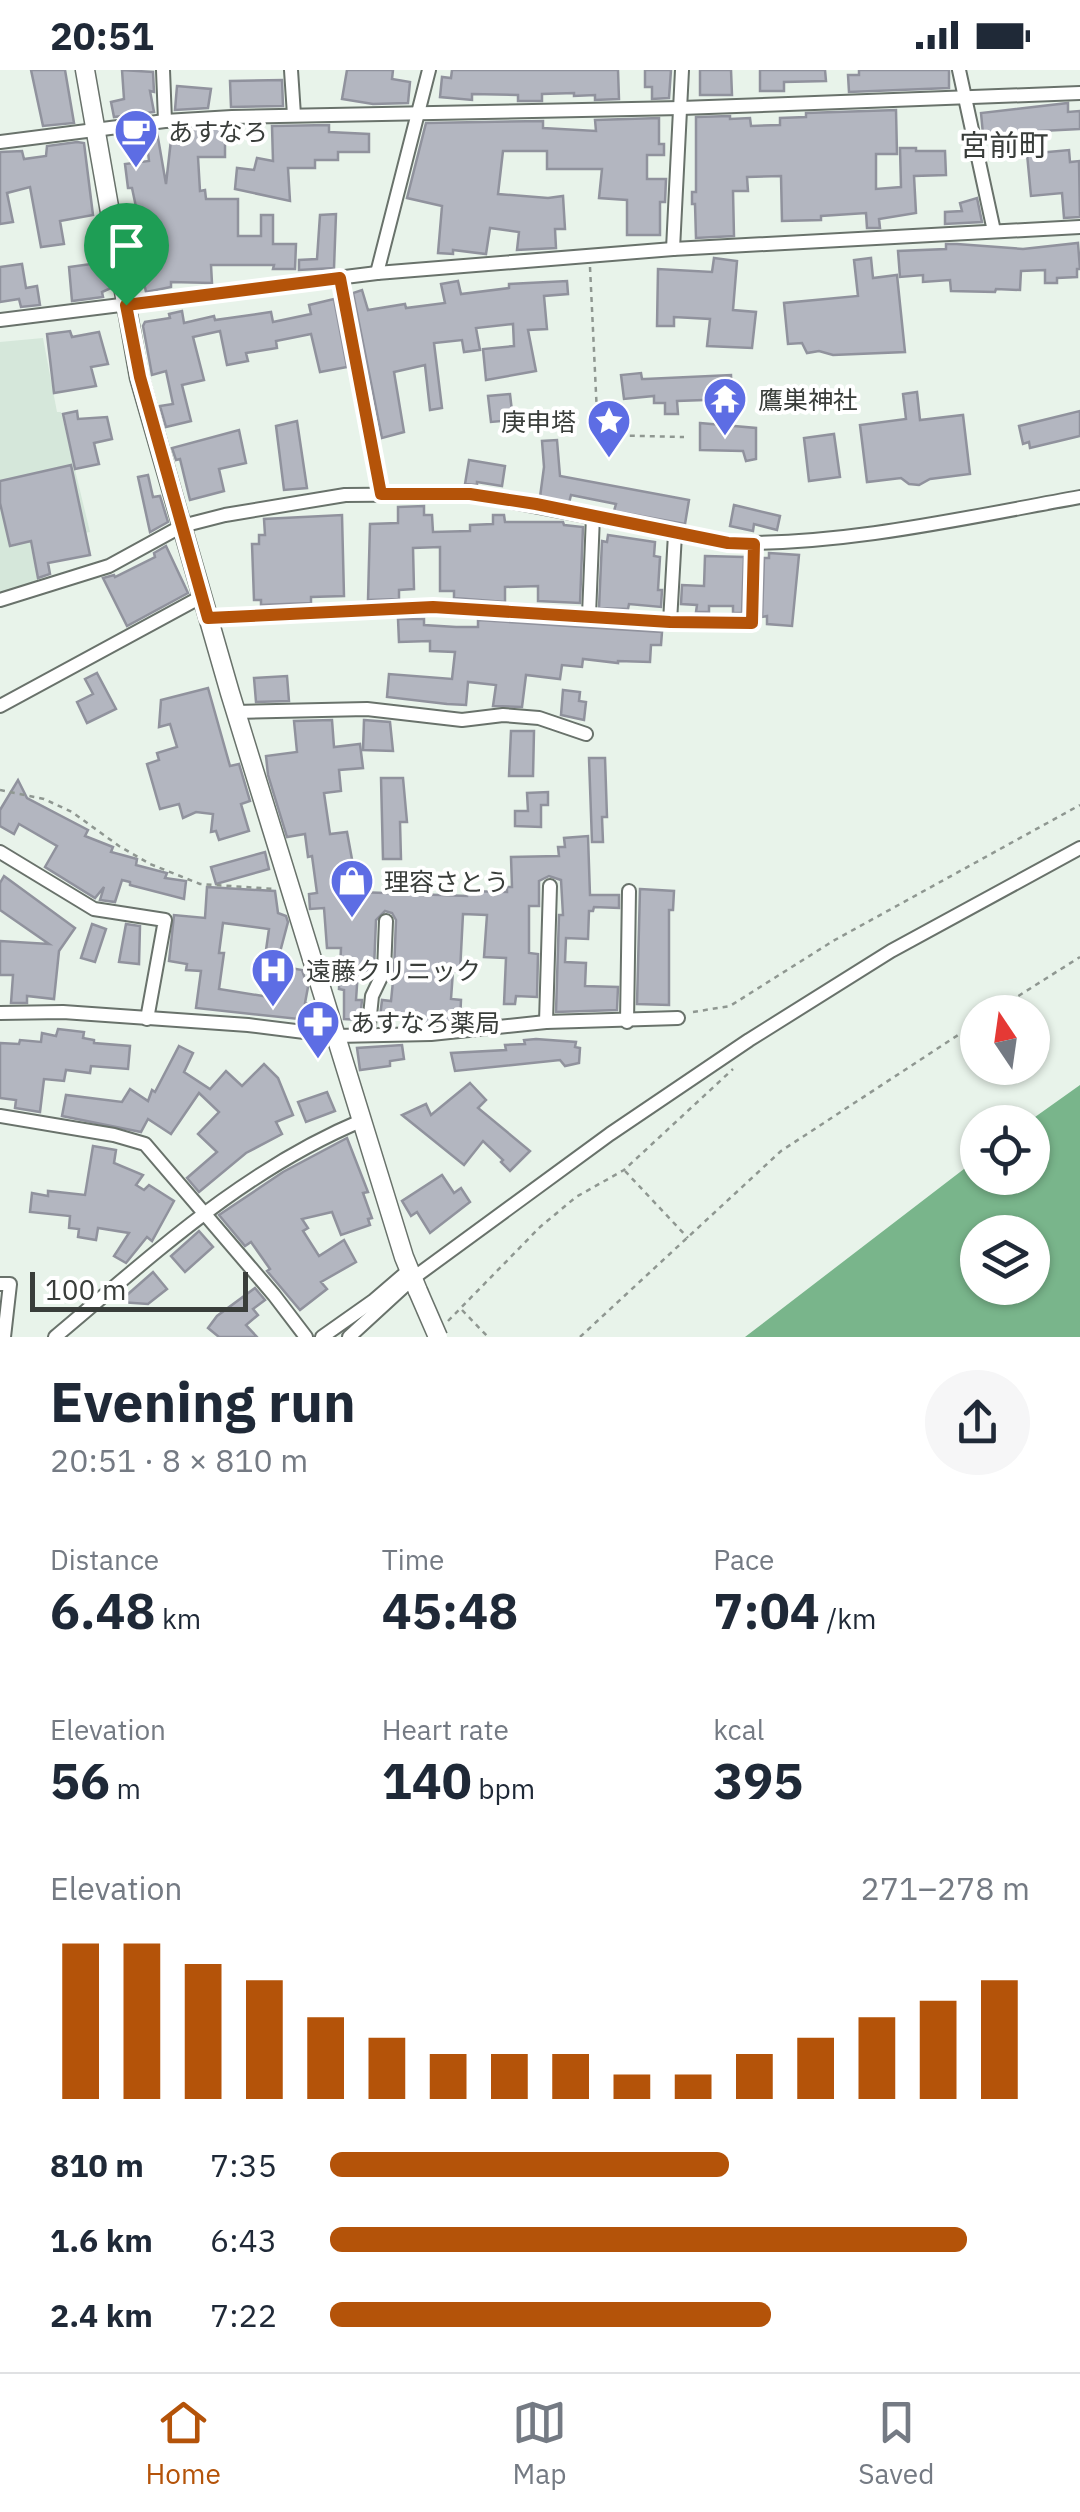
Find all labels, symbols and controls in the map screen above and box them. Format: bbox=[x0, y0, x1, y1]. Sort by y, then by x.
text: 20:51 bbox=[50, 11, 154, 60]
cafe icon: あすなろ bbox=[113, 108, 159, 169]
place label: あすなろ bbox=[168, 115, 268, 148]
district label: 宮前町 bbox=[959, 125, 1049, 164]
pin bbox=[84, 203, 169, 306]
icon: arrive bbox=[99, 218, 154, 273]
temple icon: 鷹巣神社 bbox=[702, 376, 748, 437]
place label: 鷹巣神社 bbox=[758, 383, 858, 416]
place icon: 庚申塔 bbox=[586, 398, 632, 459]
place label: 庚申塔 bbox=[501, 405, 576, 438]
shop icon: 理容さとう bbox=[329, 858, 375, 919]
place label: 理容さとう bbox=[384, 865, 509, 898]
hospital icon: 遠藤クリニック bbox=[250, 947, 296, 1008]
place label: 遠藤クリニック bbox=[306, 954, 481, 987]
north arrow bbox=[960, 995, 1050, 1085]
map controls bbox=[960, 995, 1050, 1305]
pharmacy icon: あすなろ薬局 bbox=[295, 999, 341, 1060]
place label: あすなろ薬局 bbox=[350, 1006, 500, 1039]
button: locate bbox=[960, 1105, 1050, 1195]
button: layers bbox=[960, 1215, 1050, 1305]
scale bar bbox=[30, 1267, 248, 1312]
text: 100 m bbox=[45, 1271, 126, 1308]
text: Evening run bbox=[50, 1366, 356, 1437]
button: share bbox=[925, 1370, 1030, 1475]
text: 20:51 · 8 × 810 m bbox=[50, 1439, 308, 1481]
text: Distance bbox=[50, 1541, 159, 1578]
text: Time bbox=[382, 1541, 445, 1578]
text: Pace bbox=[713, 1541, 774, 1578]
text: 6.48 bbox=[50, 1578, 156, 1643]
text: 45:48 bbox=[382, 1578, 518, 1643]
text: 7:04 bbox=[713, 1578, 820, 1643]
text: km bbox=[156, 1600, 201, 1637]
text: /km bbox=[820, 1600, 876, 1637]
text: Elevation bbox=[50, 1711, 166, 1748]
text: Heart rate bbox=[382, 1711, 509, 1748]
text: kcal bbox=[713, 1711, 764, 1748]
text: 56 bbox=[50, 1748, 110, 1813]
text: 140 bbox=[382, 1748, 472, 1813]
text: 395 bbox=[713, 1748, 803, 1813]
text: m bbox=[110, 1770, 141, 1807]
text: bpm bbox=[472, 1770, 535, 1807]
text: Elevation bbox=[50, 1867, 183, 1909]
text: 271–278 m bbox=[860, 1867, 1030, 1909]
text: 810 m bbox=[50, 2144, 144, 2186]
text: 7:35 bbox=[210, 2144, 277, 2186]
text: 1.6 km bbox=[50, 2219, 153, 2261]
text: 6:43 bbox=[210, 2219, 277, 2261]
text: 2.4 km bbox=[50, 2294, 153, 2336]
text: 7:22 bbox=[210, 2294, 277, 2336]
tab: Home bbox=[146, 2395, 221, 2492]
tab: Map bbox=[512, 2395, 567, 2492]
tab: Saved bbox=[858, 2395, 934, 2492]

